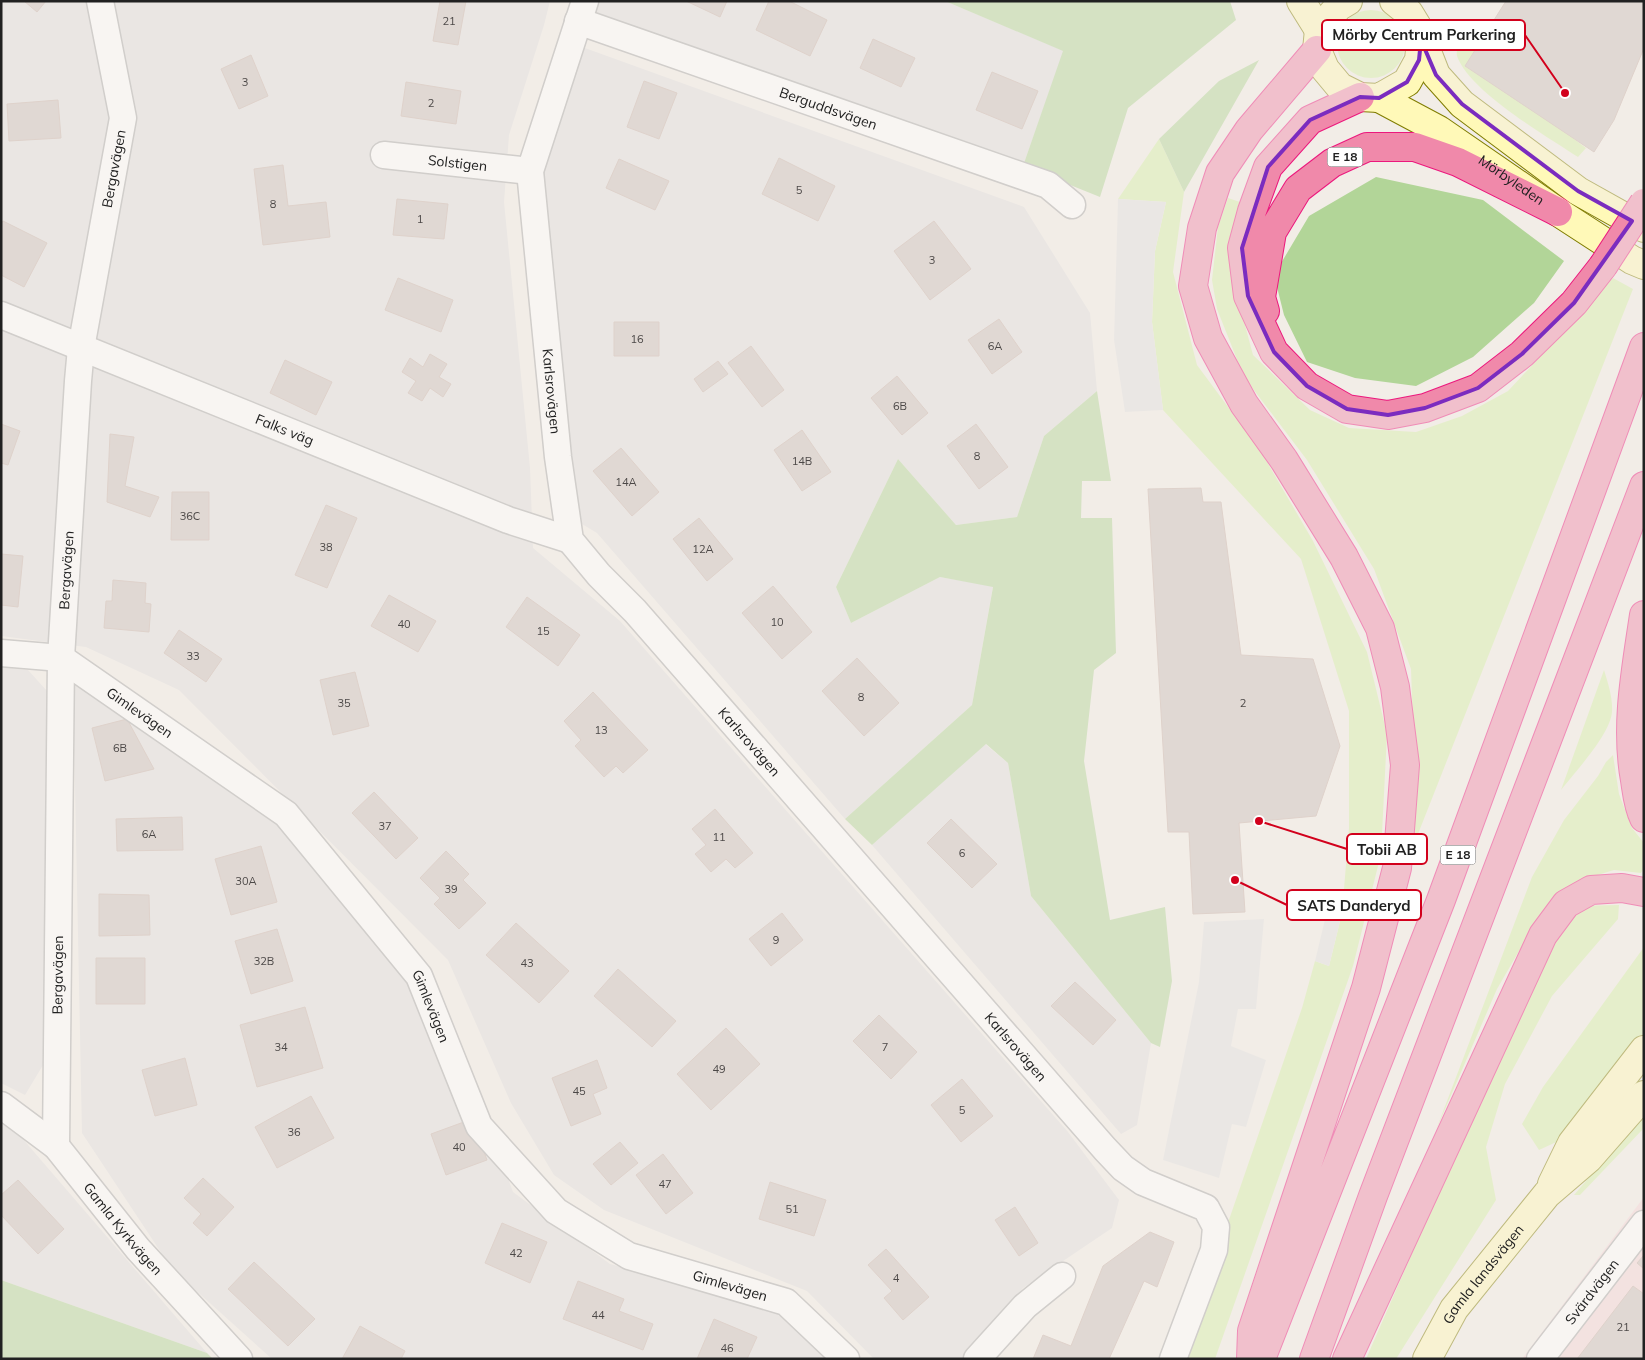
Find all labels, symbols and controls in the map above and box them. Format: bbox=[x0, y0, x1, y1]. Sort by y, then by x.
house number: 21 bbox=[442, 14, 456, 28]
callout: Mörby Centrum Parkering bbox=[1322, 20, 1525, 50]
text: Mörby Centrum Parkering bbox=[1332, 25, 1516, 44]
house number: 3 bbox=[242, 75, 248, 89]
street label: Berguddsvägen bbox=[777, 83, 880, 134]
house number: 2 bbox=[428, 96, 435, 110]
street label: Bergavägen bbox=[98, 128, 130, 209]
road number: E 18 bbox=[1328, 148, 1362, 166]
street label: Solstigen bbox=[427, 151, 488, 175]
street label: Mörbyleden bbox=[1475, 151, 1548, 209]
house number: 5 bbox=[796, 183, 803, 197]
house number: 8 bbox=[270, 197, 277, 211]
house number: 1 bbox=[417, 212, 423, 226]
house number: 3 bbox=[929, 253, 935, 267]
house number: 16 bbox=[630, 332, 644, 346]
house number: 6A bbox=[988, 339, 1002, 353]
street label: Karlsrovägen bbox=[538, 348, 565, 435]
house number: 6B bbox=[893, 399, 907, 413]
street label: Falks väg bbox=[253, 410, 316, 450]
house number: 8 bbox=[974, 449, 981, 463]
house number: 14B bbox=[792, 454, 812, 468]
house number: 14A bbox=[615, 475, 637, 489]
house number: 36C bbox=[180, 509, 200, 523]
street label: Bergavägen bbox=[55, 530, 78, 610]
house number: 38 bbox=[319, 540, 333, 554]
house number: 12A bbox=[692, 542, 714, 556]
house number: 10 bbox=[770, 615, 784, 629]
house number: 40 bbox=[397, 617, 411, 631]
house number: 15 bbox=[536, 624, 550, 638]
house number: 33 bbox=[186, 649, 200, 663]
street label: Gimlevägen bbox=[103, 683, 176, 742]
house number: 8 bbox=[858, 690, 865, 704]
house number: 35 bbox=[337, 696, 351, 710]
house number: 2 bbox=[1240, 696, 1247, 710]
street label: Karlsrovägen bbox=[714, 704, 784, 780]
house number: 13 bbox=[594, 723, 608, 737]
house number: 6B bbox=[113, 741, 127, 755]
house number: 37 bbox=[378, 819, 392, 833]
house number: 6A bbox=[142, 827, 156, 841]
house number: 11 bbox=[712, 830, 726, 844]
callout: Tobii AB bbox=[1347, 834, 1427, 864]
text: Tobii AB bbox=[1357, 840, 1417, 859]
house number: 6 bbox=[959, 846, 966, 860]
road number: E 18 bbox=[1440, 846, 1476, 864]
house number: 30A bbox=[235, 874, 257, 888]
house number: 39 bbox=[444, 882, 458, 896]
callout: SATS Danderyd bbox=[1287, 890, 1421, 920]
text: SATS Danderyd bbox=[1297, 896, 1411, 915]
house number: 9 bbox=[773, 933, 779, 947]
street label: Bergavägen bbox=[48, 935, 67, 1015]
house number: 32B bbox=[254, 954, 274, 968]
house number: 43 bbox=[520, 956, 534, 970]
street label: Gimlevägen bbox=[408, 966, 454, 1045]
street label: Karlsrovägen bbox=[981, 1009, 1051, 1085]
house number: 34 bbox=[274, 1040, 288, 1054]
house number: 7 bbox=[882, 1040, 888, 1054]
house number: 49 bbox=[712, 1062, 726, 1076]
house number: 45 bbox=[572, 1084, 586, 1098]
house number: 5 bbox=[959, 1103, 966, 1117]
house number: 36 bbox=[287, 1125, 301, 1139]
house number: 40 bbox=[452, 1140, 466, 1154]
house number: 47 bbox=[658, 1177, 672, 1191]
street label: Gamla Kyrkvägen bbox=[80, 1179, 166, 1279]
house number: 51 bbox=[785, 1202, 799, 1216]
street label: Gamla landsvägen bbox=[1439, 1221, 1528, 1327]
house number: 42 bbox=[509, 1246, 523, 1260]
street label: Svärdvägen bbox=[1561, 1255, 1623, 1328]
street label: Gimlevägen bbox=[691, 1266, 770, 1305]
house number: 4 bbox=[893, 1271, 900, 1285]
house number: 44 bbox=[591, 1308, 605, 1322]
house number: 21 bbox=[1616, 1320, 1630, 1334]
house number: 46 bbox=[720, 1341, 734, 1355]

